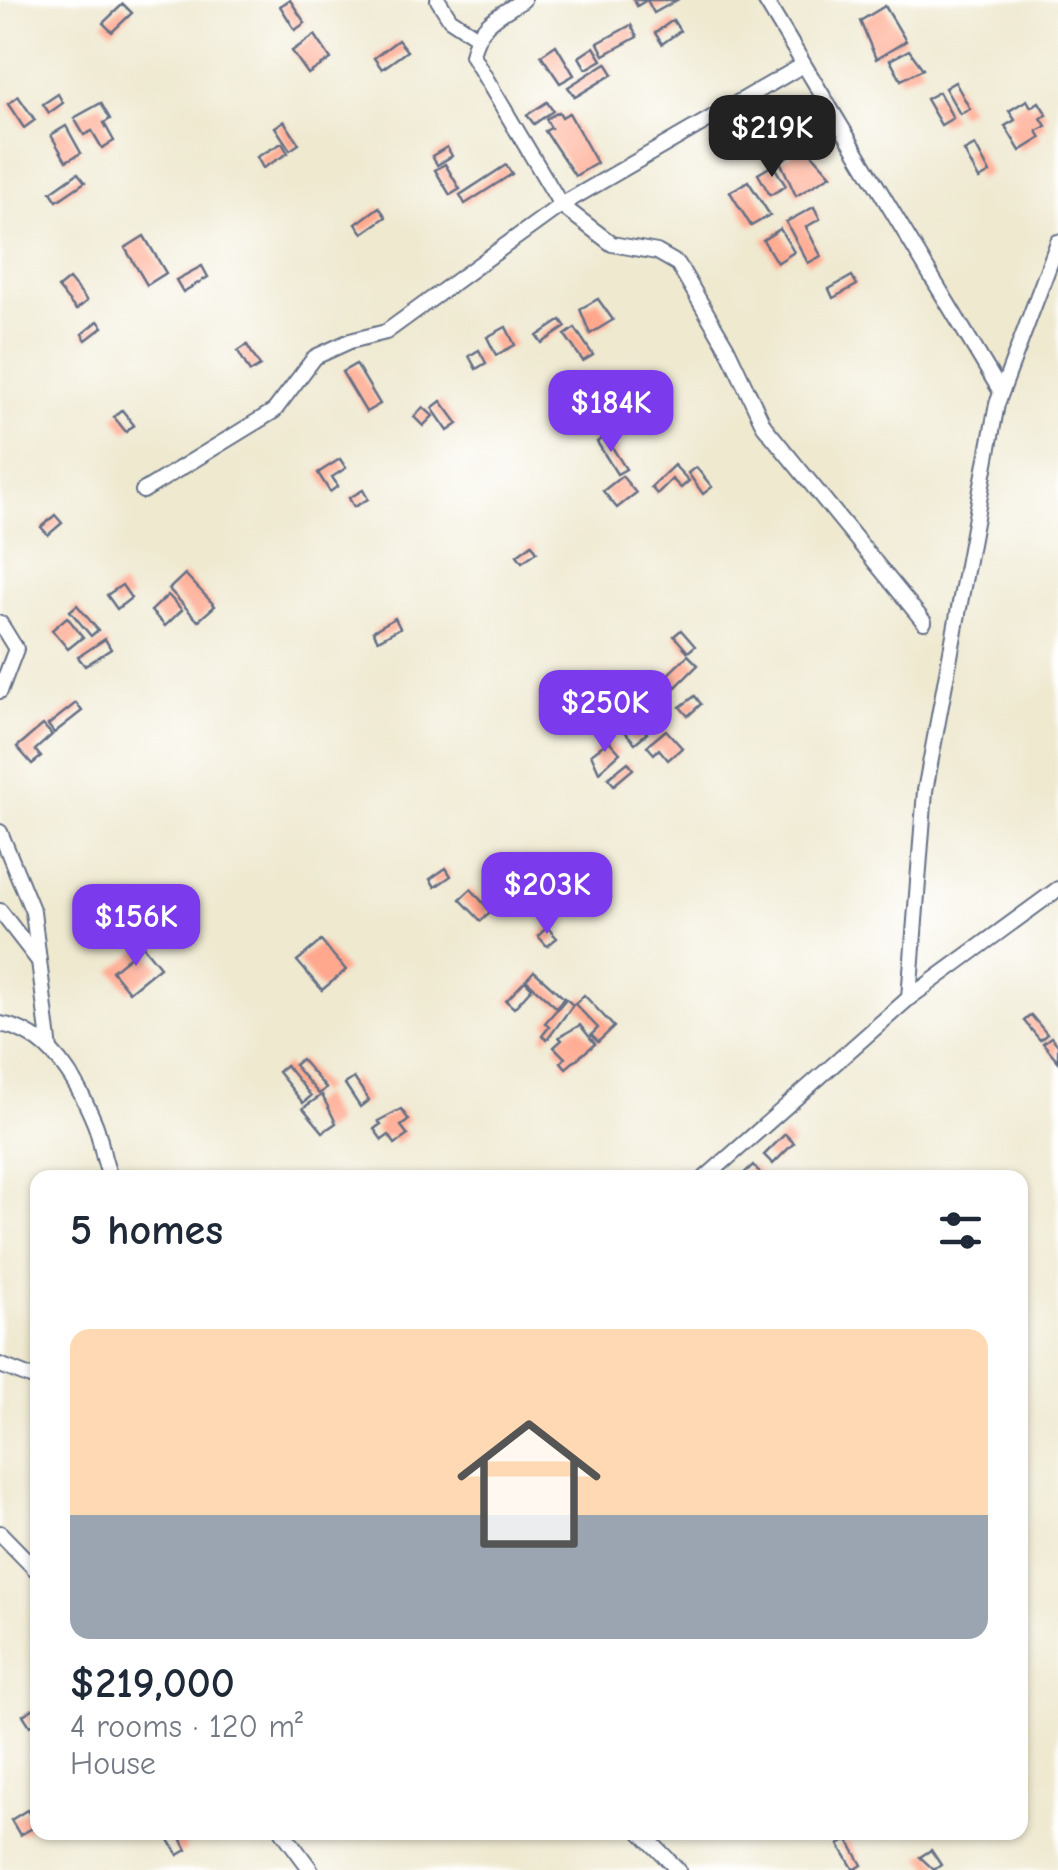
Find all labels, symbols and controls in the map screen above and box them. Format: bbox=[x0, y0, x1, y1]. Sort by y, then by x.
pin: $219K bbox=[702, 95, 842, 180]
text: $219K bbox=[731, 109, 813, 146]
pin: $184K bbox=[541, 370, 681, 455]
text: $184K bbox=[570, 384, 652, 421]
pin: $250K bbox=[535, 670, 675, 755]
text: $250K bbox=[561, 684, 649, 721]
pin: $203K bbox=[477, 852, 617, 937]
text: $203K bbox=[503, 866, 591, 903]
pin: $156K bbox=[66, 884, 206, 969]
text: $156K bbox=[94, 898, 178, 935]
icon: filters bbox=[933, 1203, 988, 1258]
text: 5 homes bbox=[70, 1206, 223, 1255]
icon: home bbox=[439, 1394, 619, 1574]
text: $219,000 bbox=[70, 1659, 235, 1708]
text: 4 rooms · 120 m² bbox=[70, 1708, 303, 1745]
text: House bbox=[70, 1745, 156, 1782]

